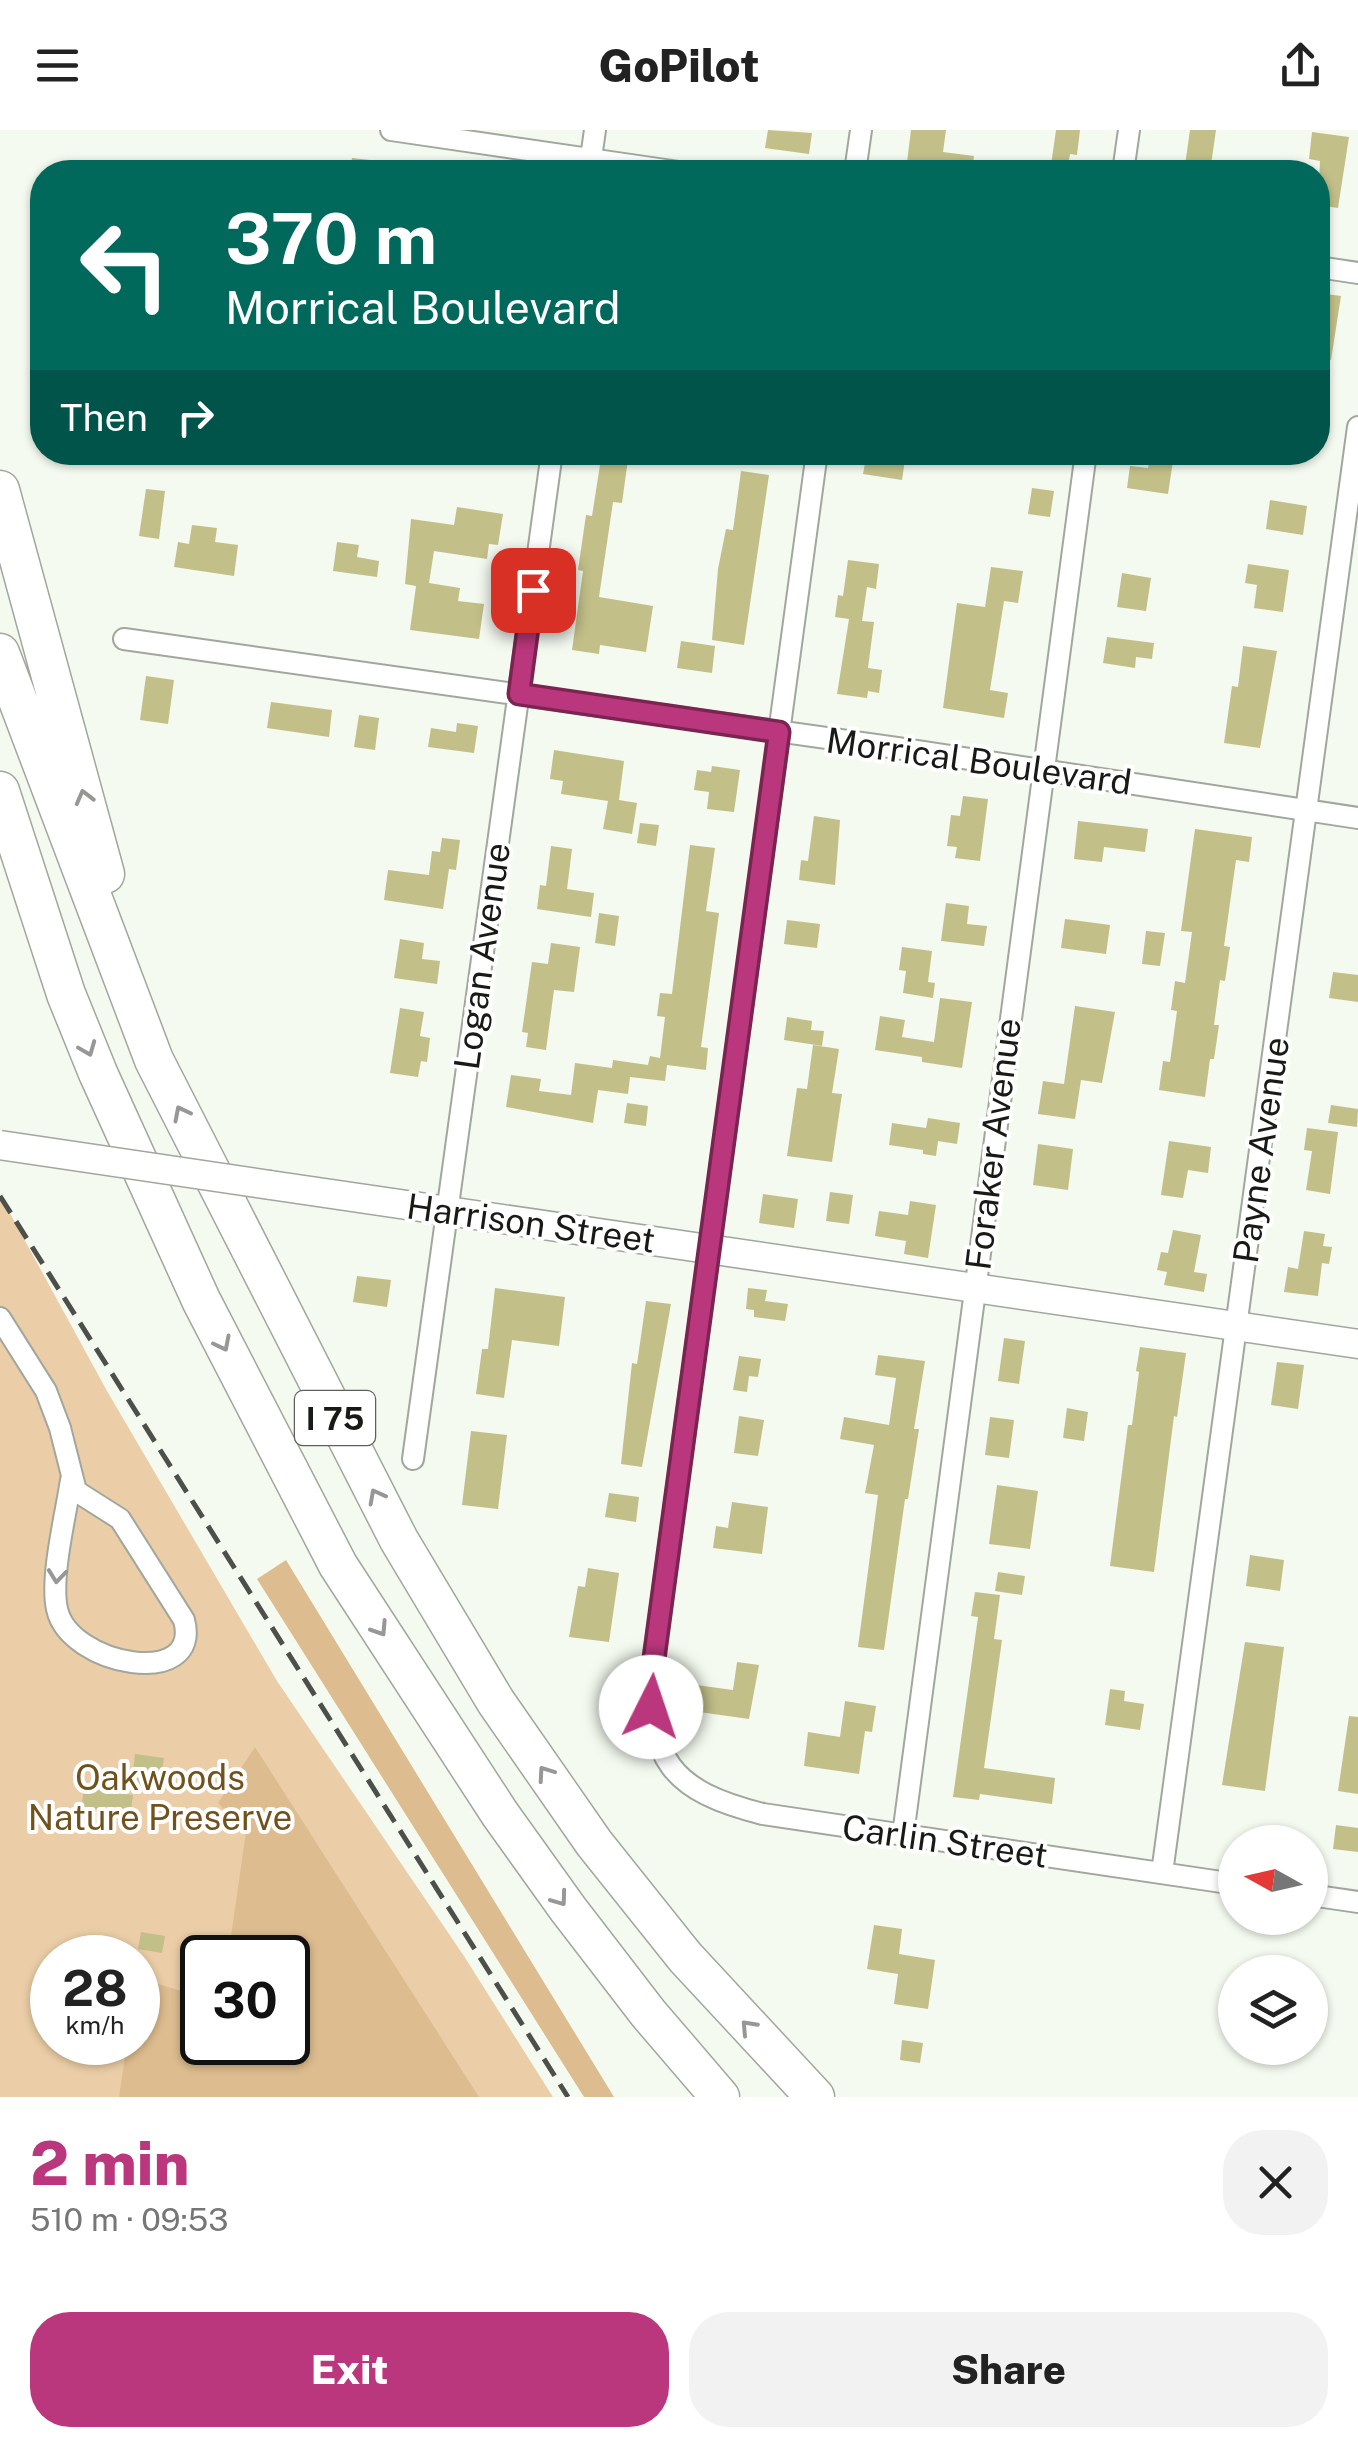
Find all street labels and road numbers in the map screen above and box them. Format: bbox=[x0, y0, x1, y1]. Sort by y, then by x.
street label: Morrical Boulevard bbox=[824, 719, 1134, 803]
street label: Logan Avenue bbox=[446, 840, 518, 1072]
street label: Foraker Avenue bbox=[957, 1016, 1029, 1272]
street label: Payne Avenue bbox=[1225, 1034, 1297, 1266]
street label: Harrison Street bbox=[404, 1185, 658, 1261]
road number: I 75 bbox=[295, 1391, 375, 1445]
street label: Carlin Street bbox=[840, 1806, 1050, 1876]

